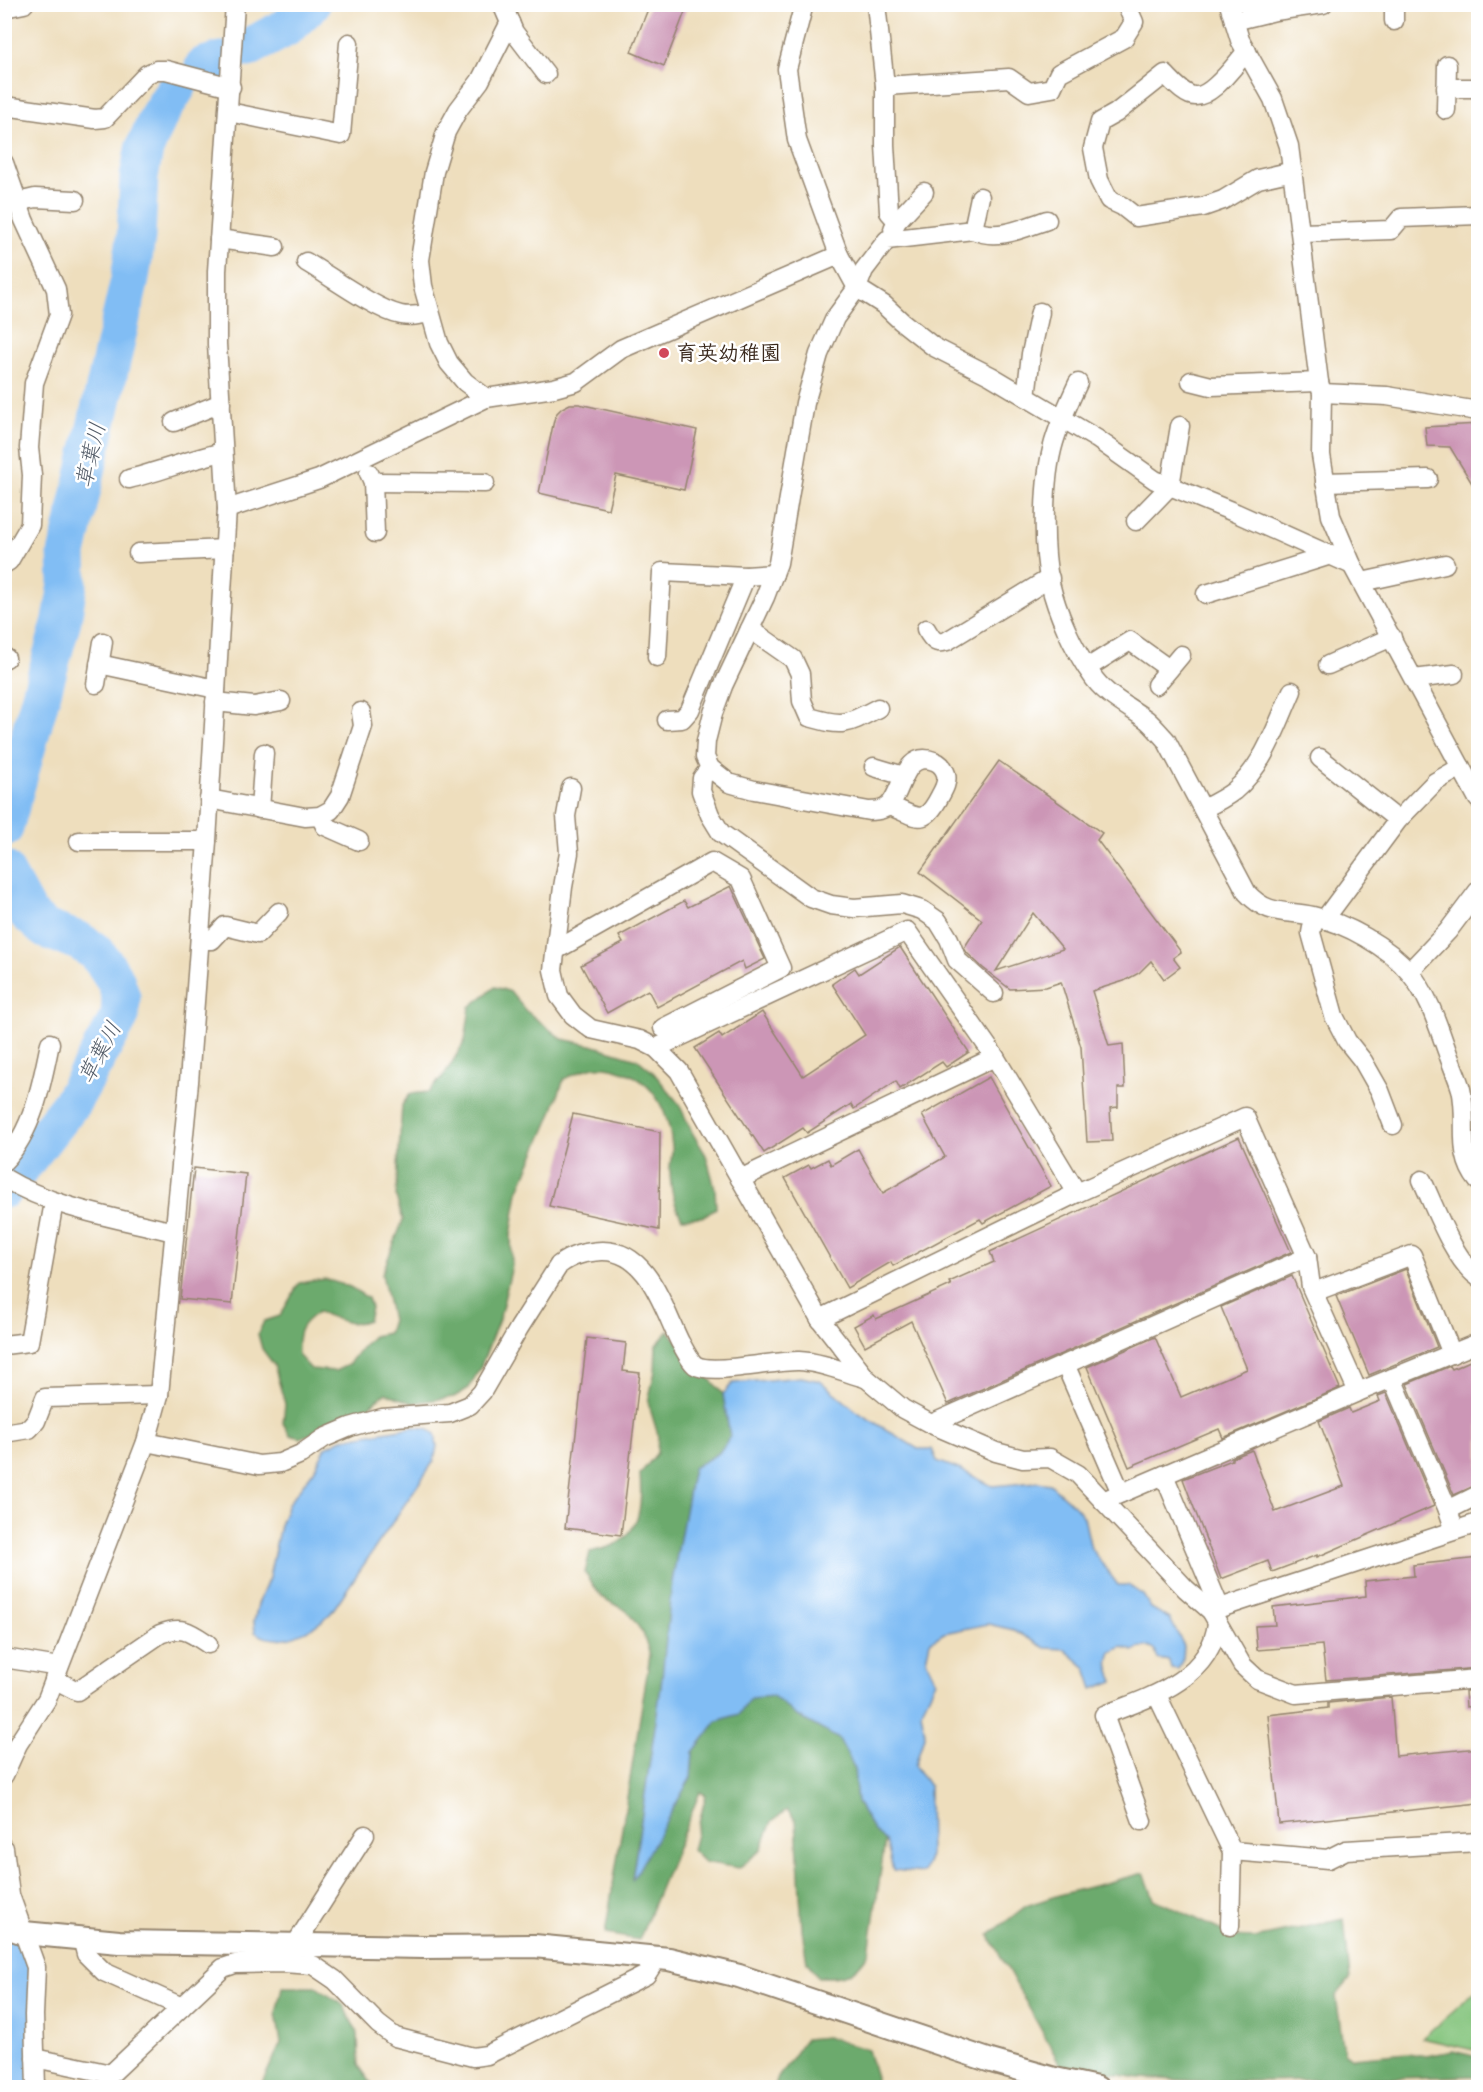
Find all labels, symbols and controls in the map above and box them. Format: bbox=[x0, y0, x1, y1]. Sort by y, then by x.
place label: 育英幼稚園 bbox=[676, 341, 781, 365]
marker: 育英幼稚園 bbox=[657, 346, 671, 360]
water label: 草葉川 bbox=[71, 420, 111, 490]
water label: 草葉川 bbox=[73, 1017, 127, 1088]

